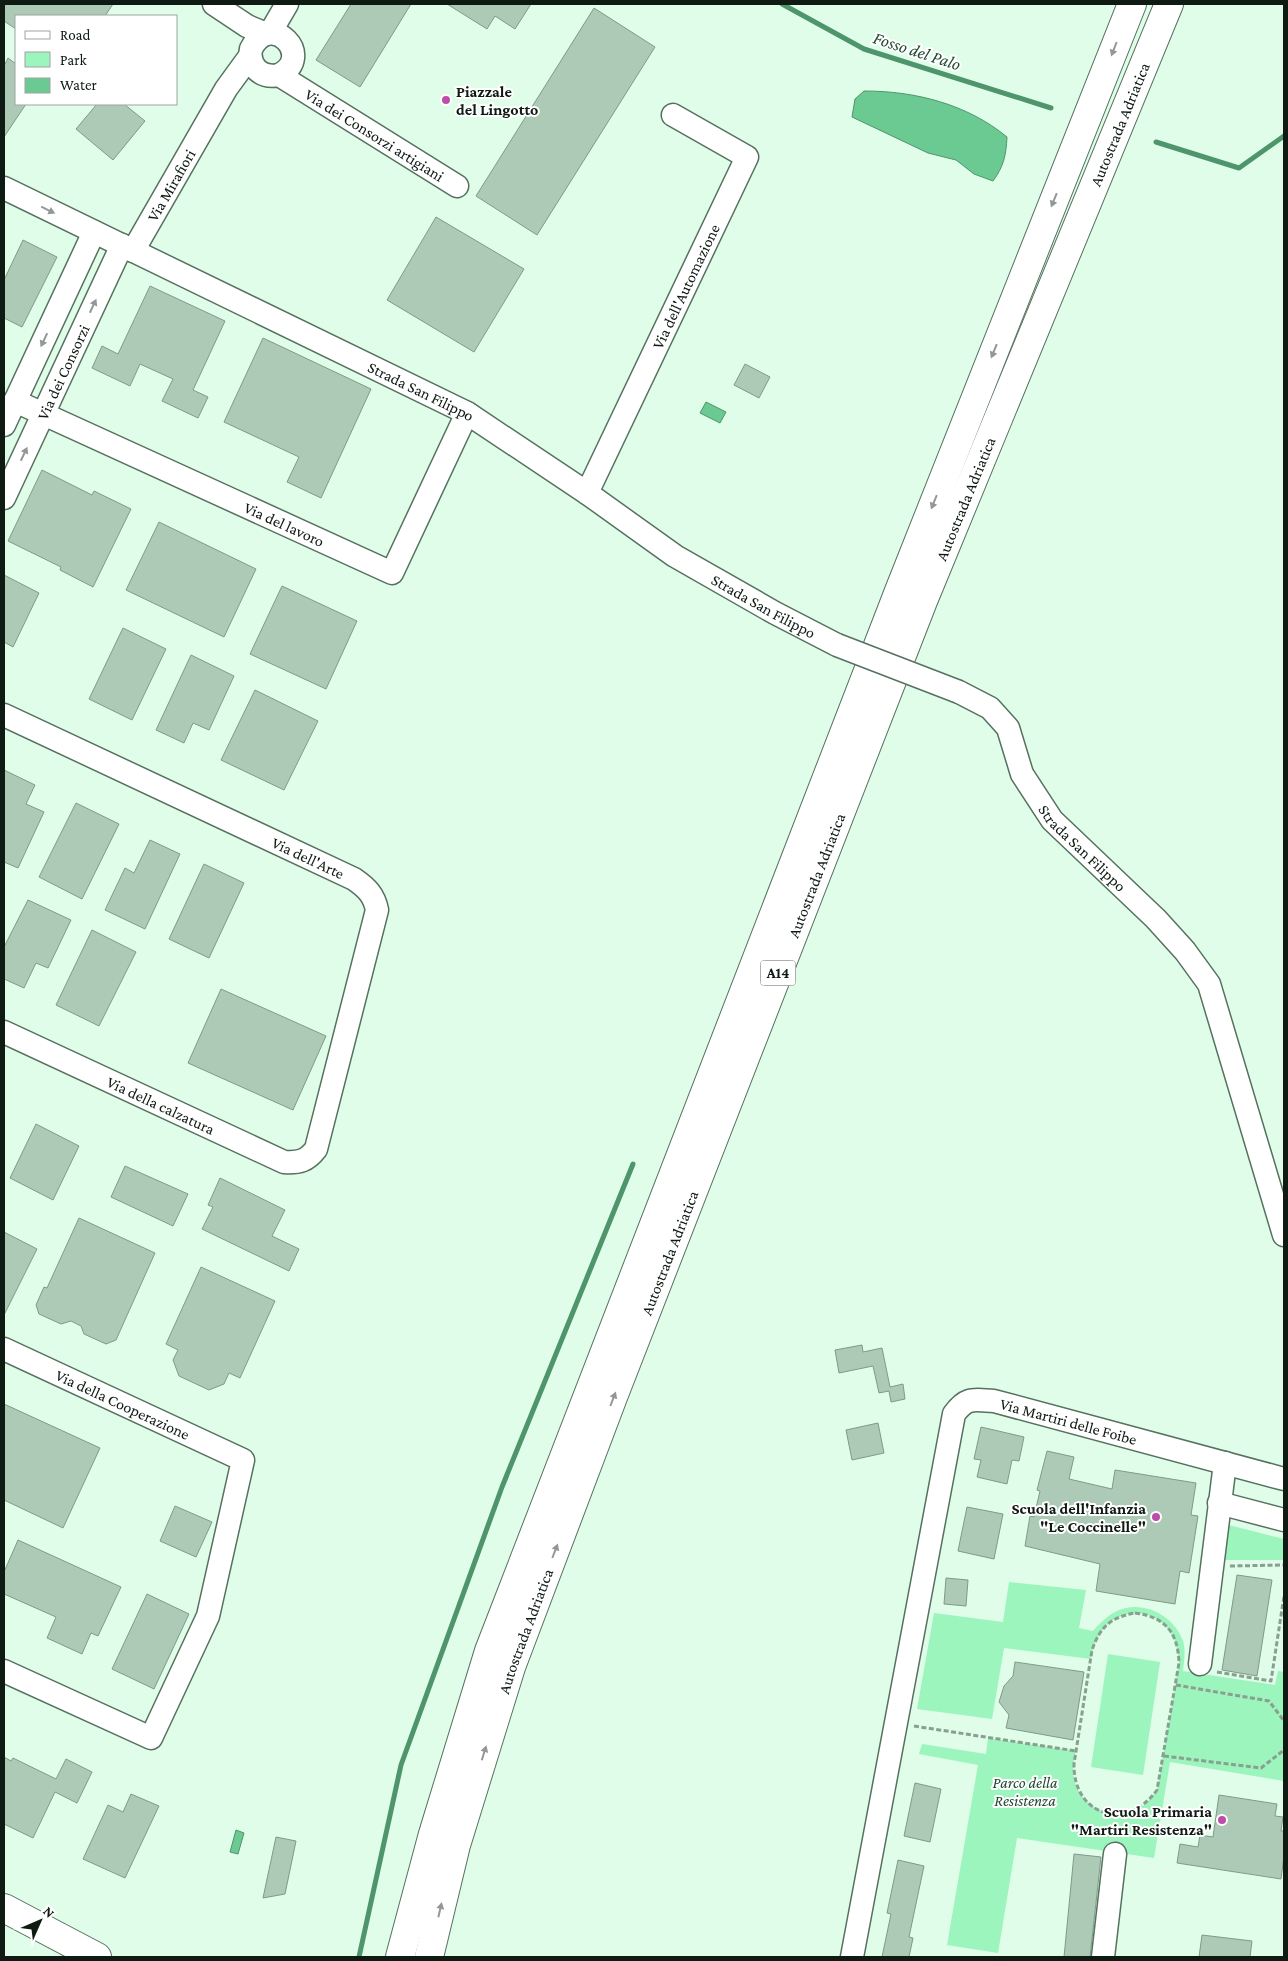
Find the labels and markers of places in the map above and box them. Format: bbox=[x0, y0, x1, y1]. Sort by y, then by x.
place label: Piazzale del Lingotto bbox=[456, 83, 538, 118]
marker: Piazzale del Lingotto bbox=[440, 94, 452, 106]
place label: Scuola dell'Infanzia "Le Coccinelle" bbox=[1011, 1500, 1146, 1535]
marker: Scuola dell'Infanzia "Le Coccinelle" bbox=[1150, 1511, 1162, 1523]
place label: Scuola Primaria "Martiri Resistenza" bbox=[1071, 1803, 1212, 1838]
marker: Scuola Primaria "Martiri Resistenza" bbox=[1216, 1814, 1228, 1826]

